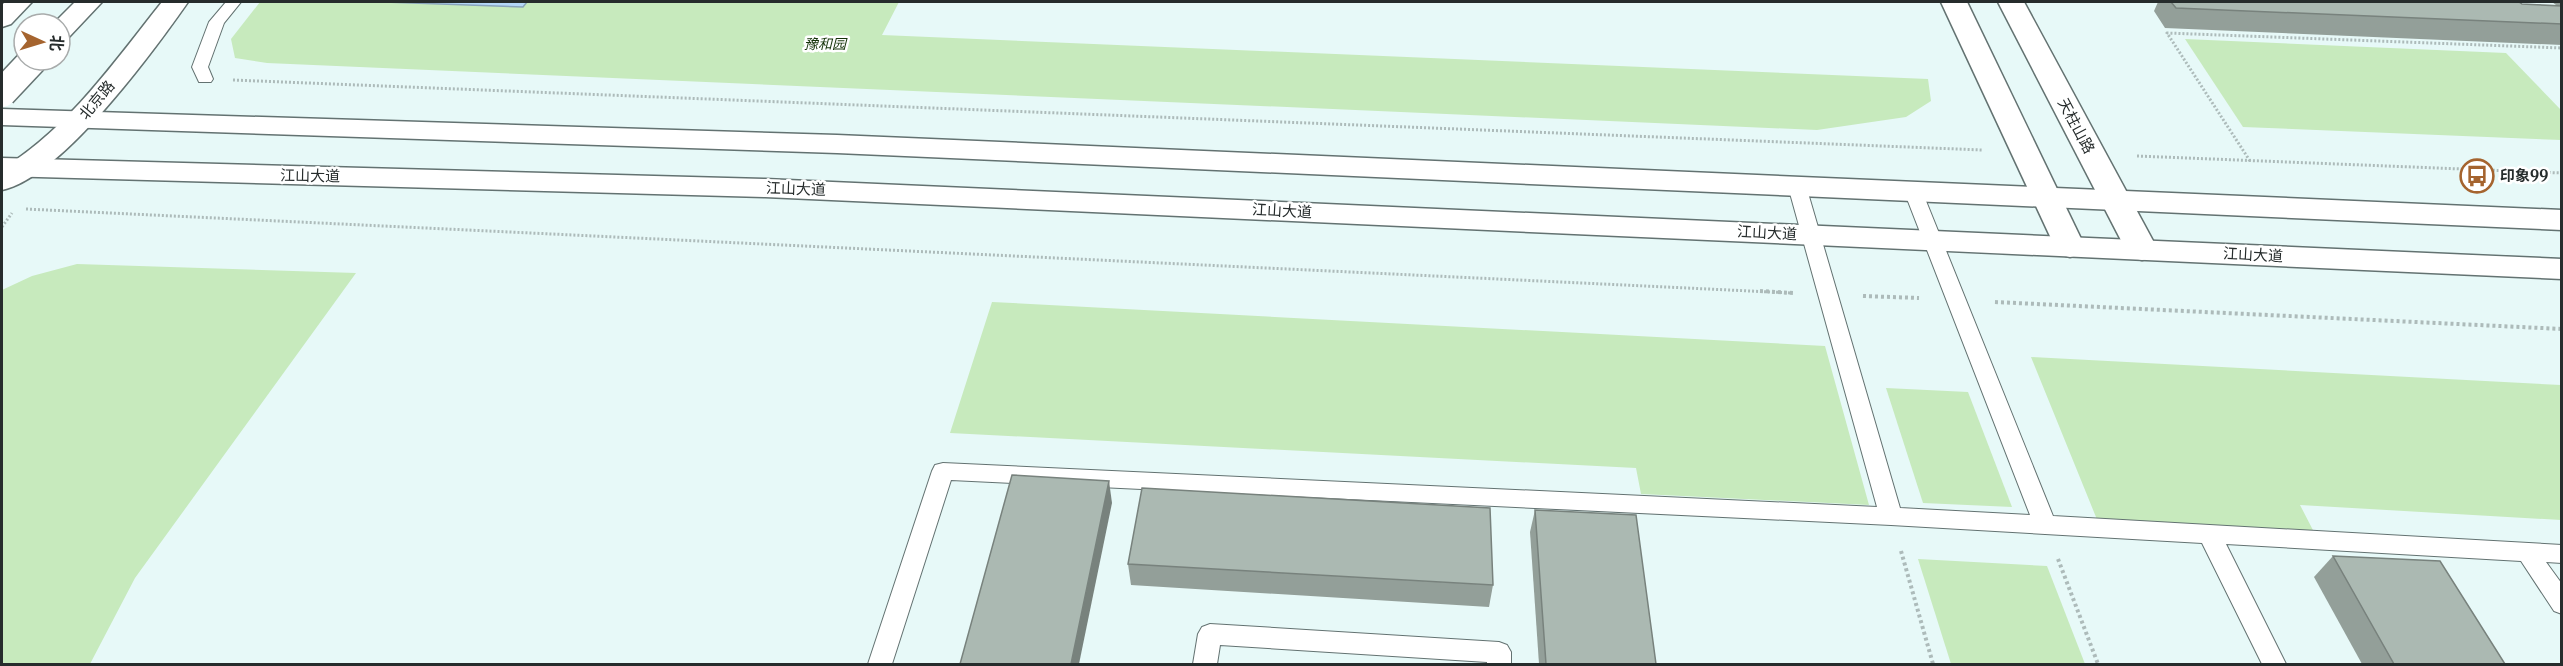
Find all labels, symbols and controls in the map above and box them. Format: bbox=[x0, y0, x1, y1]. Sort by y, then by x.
north arrow bbox=[12, 12, 72, 72]
text: 北 bbox=[46, 34, 67, 52]
park label: 豫和园 bbox=[804, 35, 848, 53]
street label: 北京路 bbox=[75, 76, 118, 123]
street label: 天柱山路 bbox=[2054, 95, 2099, 157]
bus stop icon: 印象99 bbox=[2459, 158, 2495, 194]
street label: 江山大道 bbox=[280, 165, 340, 186]
place label: 印象99 bbox=[2500, 166, 2549, 185]
street label: 江山大道 bbox=[766, 178, 826, 199]
street label: 江山大道 bbox=[1252, 199, 1312, 222]
street label: 江山大道 bbox=[1737, 221, 1797, 244]
street label: 江山大道 bbox=[2223, 243, 2283, 266]

